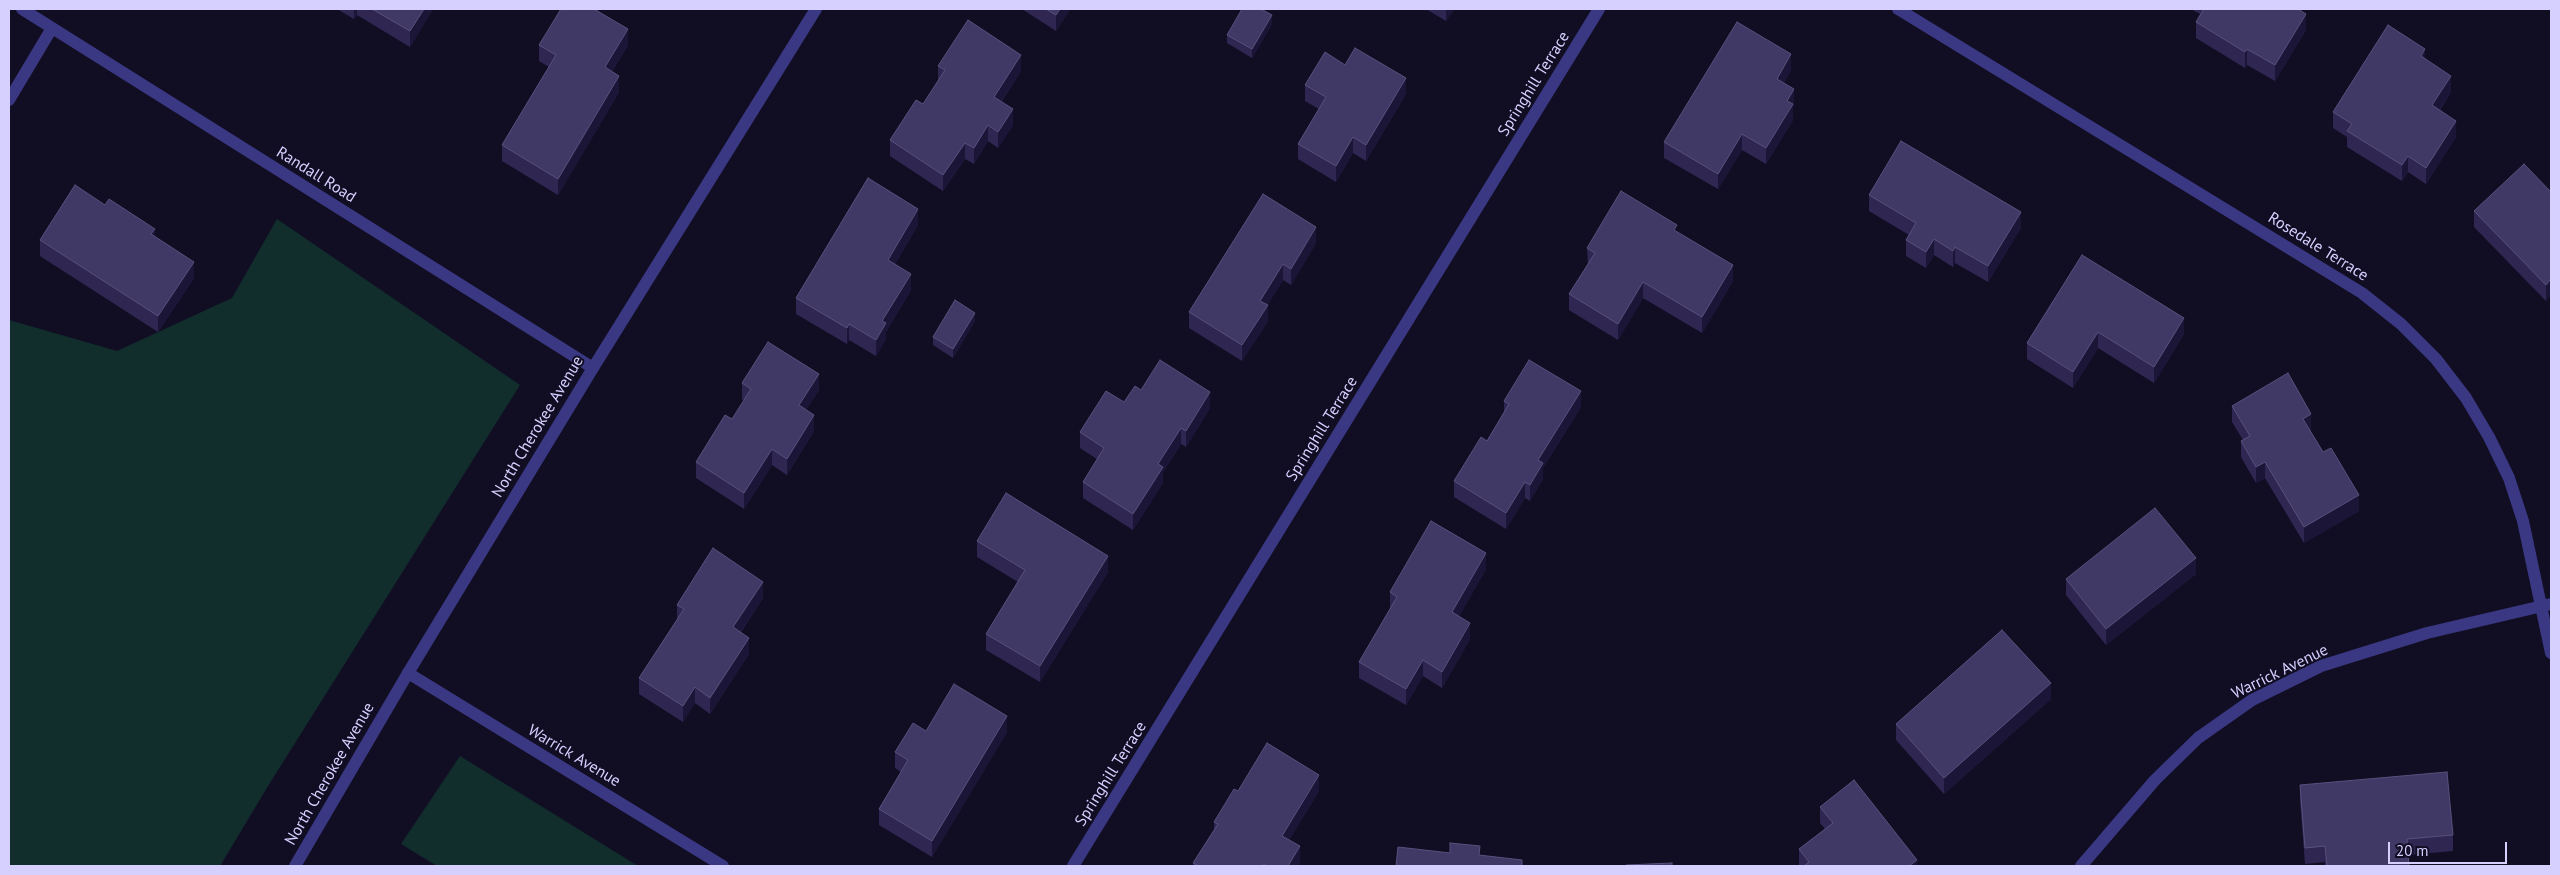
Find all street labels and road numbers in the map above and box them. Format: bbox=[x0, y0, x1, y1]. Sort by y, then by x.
street label: Springhill Terrace bbox=[1494, 28, 1574, 140]
street label: Randall Road bbox=[273, 143, 359, 207]
street label: Rosedale Terrace bbox=[2264, 209, 2372, 285]
street label: North Cherokee Avenue bbox=[488, 353, 588, 501]
street label: Springhill Terrace bbox=[1282, 373, 1362, 485]
street label: Warrick Avenue bbox=[2229, 640, 2331, 704]
street label: North Cherokee Avenue bbox=[281, 699, 379, 849]
street label: Springhill Terrace bbox=[1071, 718, 1151, 830]
street label: Warrick Avenue bbox=[524, 721, 624, 791]

